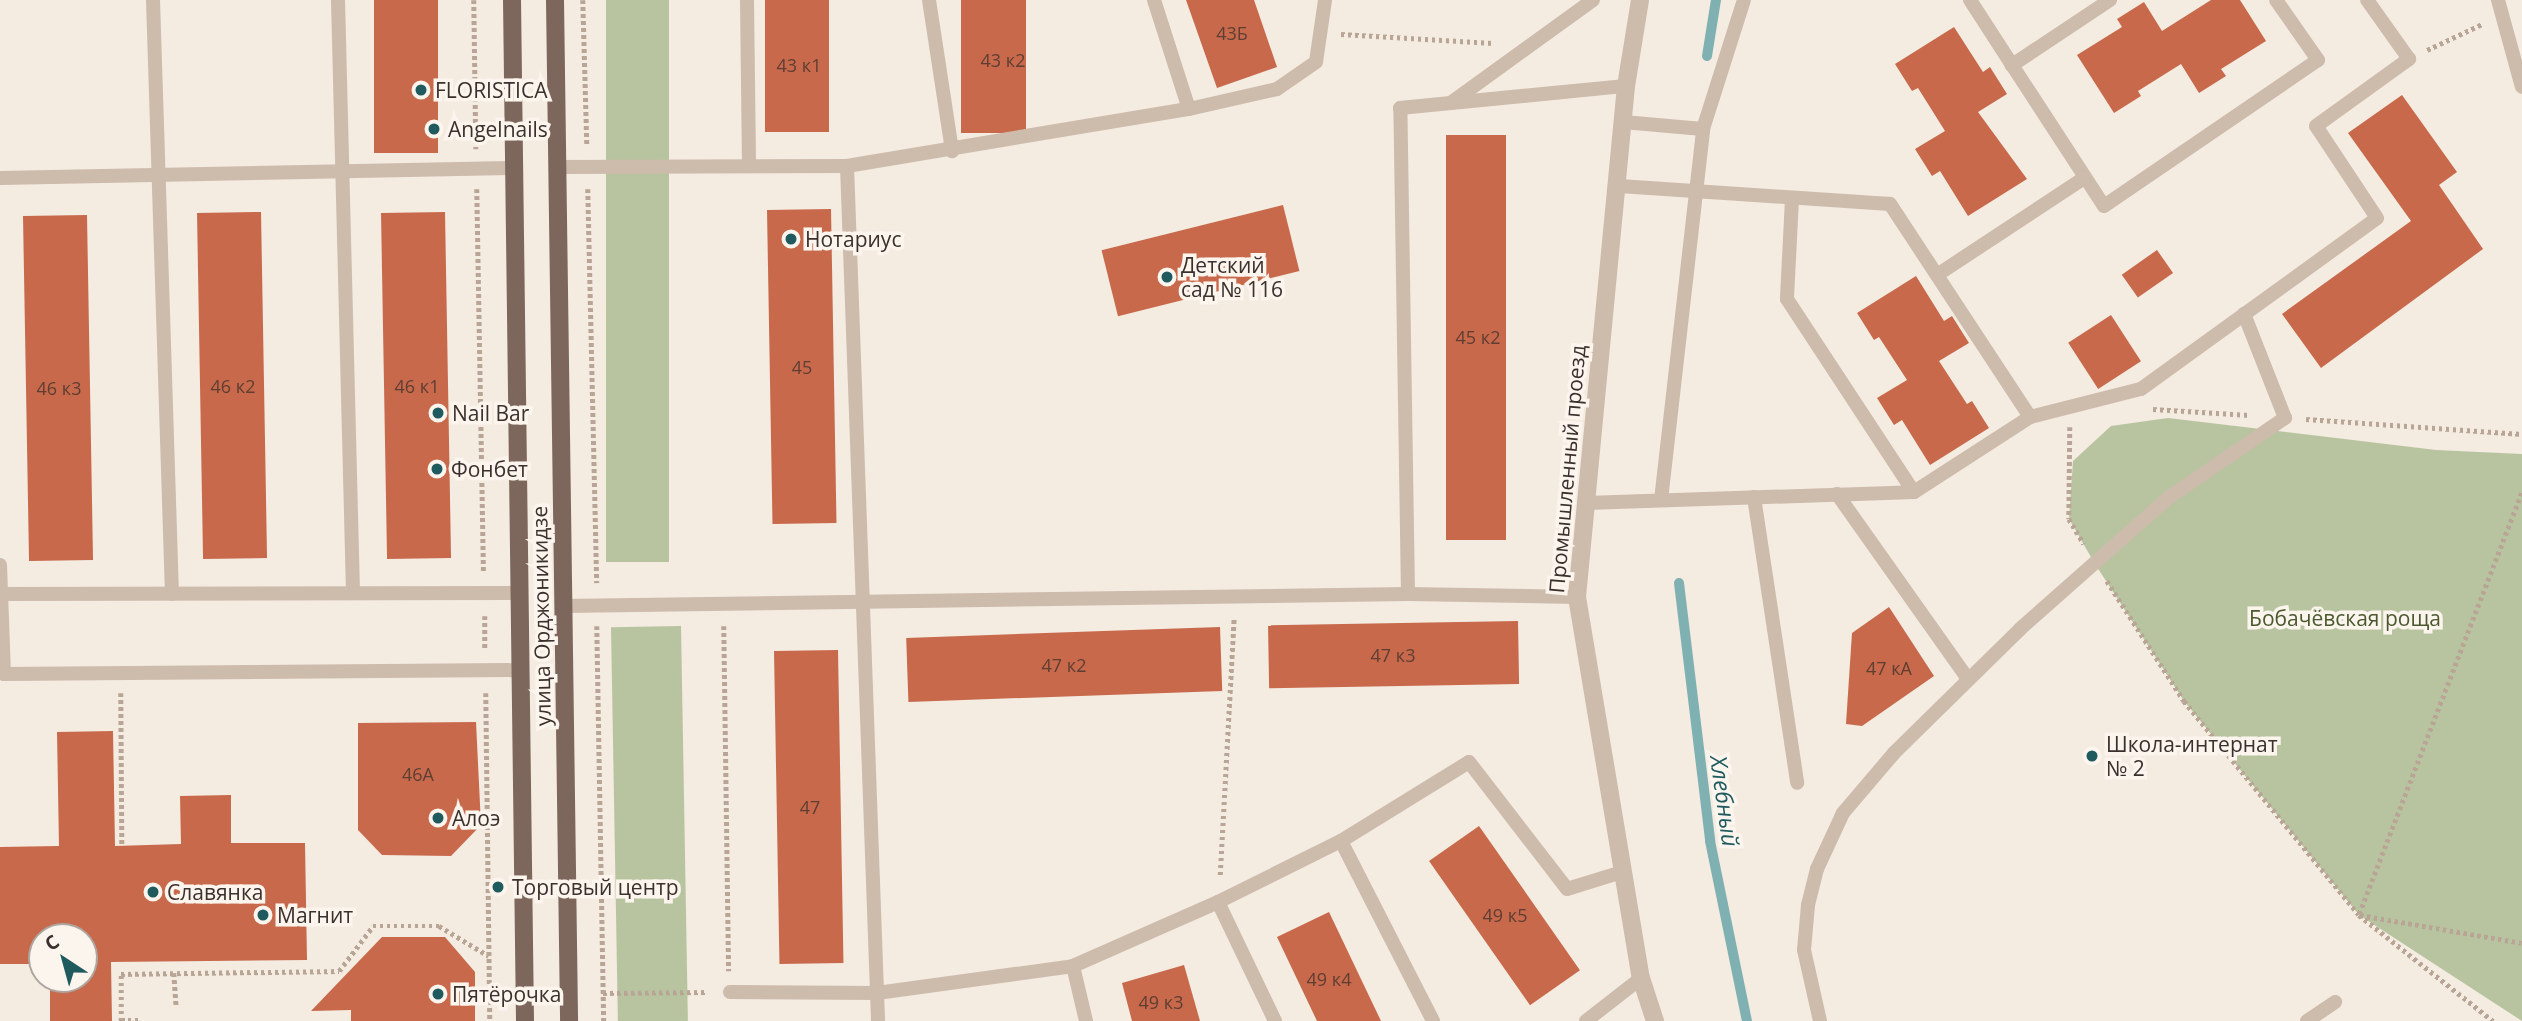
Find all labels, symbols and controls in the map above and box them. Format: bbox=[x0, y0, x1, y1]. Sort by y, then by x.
house number: 43Б bbox=[1216, 22, 1248, 44]
house number: 43 к2 bbox=[981, 49, 1025, 71]
house number: 43 к1 bbox=[777, 54, 821, 76]
place label: FLORISTICA bbox=[435, 77, 547, 103]
marker: FLORISTICA bbox=[413, 82, 429, 98]
place label: Angelnails bbox=[448, 116, 548, 142]
marker: Angelnails bbox=[426, 121, 442, 137]
place label: Нотариус bbox=[805, 226, 901, 252]
marker: Нотариус bbox=[783, 231, 799, 247]
place label: Детский сад № 116 bbox=[1181, 252, 1283, 302]
marker: Детский сад № 116 bbox=[1159, 269, 1175, 285]
house number: 45 к2 bbox=[1456, 326, 1500, 348]
street label: Промышленный проезд bbox=[1544, 344, 1590, 594]
house number: 45 bbox=[792, 356, 812, 378]
house number: 46 к2 bbox=[211, 375, 255, 397]
house number: 46 к1 bbox=[395, 375, 439, 397]
house number: 46 к3 bbox=[37, 377, 81, 399]
place label: Nail Bar bbox=[452, 400, 529, 426]
marker: Nail Bar bbox=[430, 405, 446, 421]
place label: Фонбет bbox=[451, 456, 528, 482]
marker: Фонбет bbox=[429, 461, 445, 477]
street label: улица Орджоникидзе bbox=[526, 506, 556, 726]
park label: Бобачёвская роща bbox=[2249, 605, 2441, 631]
house number: 47 к3 bbox=[1371, 644, 1415, 666]
house number: 47 к2 bbox=[1042, 654, 1086, 676]
house number: 47 кА bbox=[1866, 657, 1912, 679]
place label: Школа-интернат № 2 bbox=[2106, 731, 2278, 781]
marker: Школа-интернат № 2 bbox=[2084, 748, 2100, 764]
water label: Хлебный bbox=[1705, 754, 1745, 848]
house number: 46А bbox=[402, 763, 434, 785]
house number: 47 bbox=[800, 796, 820, 818]
place label: Алоэ bbox=[452, 805, 500, 831]
marker: Алоэ bbox=[430, 810, 446, 826]
place label: Торговый центр bbox=[512, 874, 679, 900]
place label: Славянка bbox=[167, 879, 263, 905]
marker: Торговый центр bbox=[490, 879, 506, 895]
marker: Славянка bbox=[145, 884, 161, 900]
place label: Магнит bbox=[277, 902, 353, 928]
house number: 49 к5 bbox=[1483, 904, 1527, 926]
marker: Магнит bbox=[255, 907, 271, 923]
north arrow bbox=[28, 923, 98, 993]
text: С bbox=[39, 929, 64, 957]
house number: 49 к4 bbox=[1307, 968, 1351, 990]
place label: Пятёрочка bbox=[452, 981, 561, 1007]
marker: Пятёрочка bbox=[430, 986, 446, 1002]
house number: 49 к3 bbox=[1139, 991, 1183, 1013]

